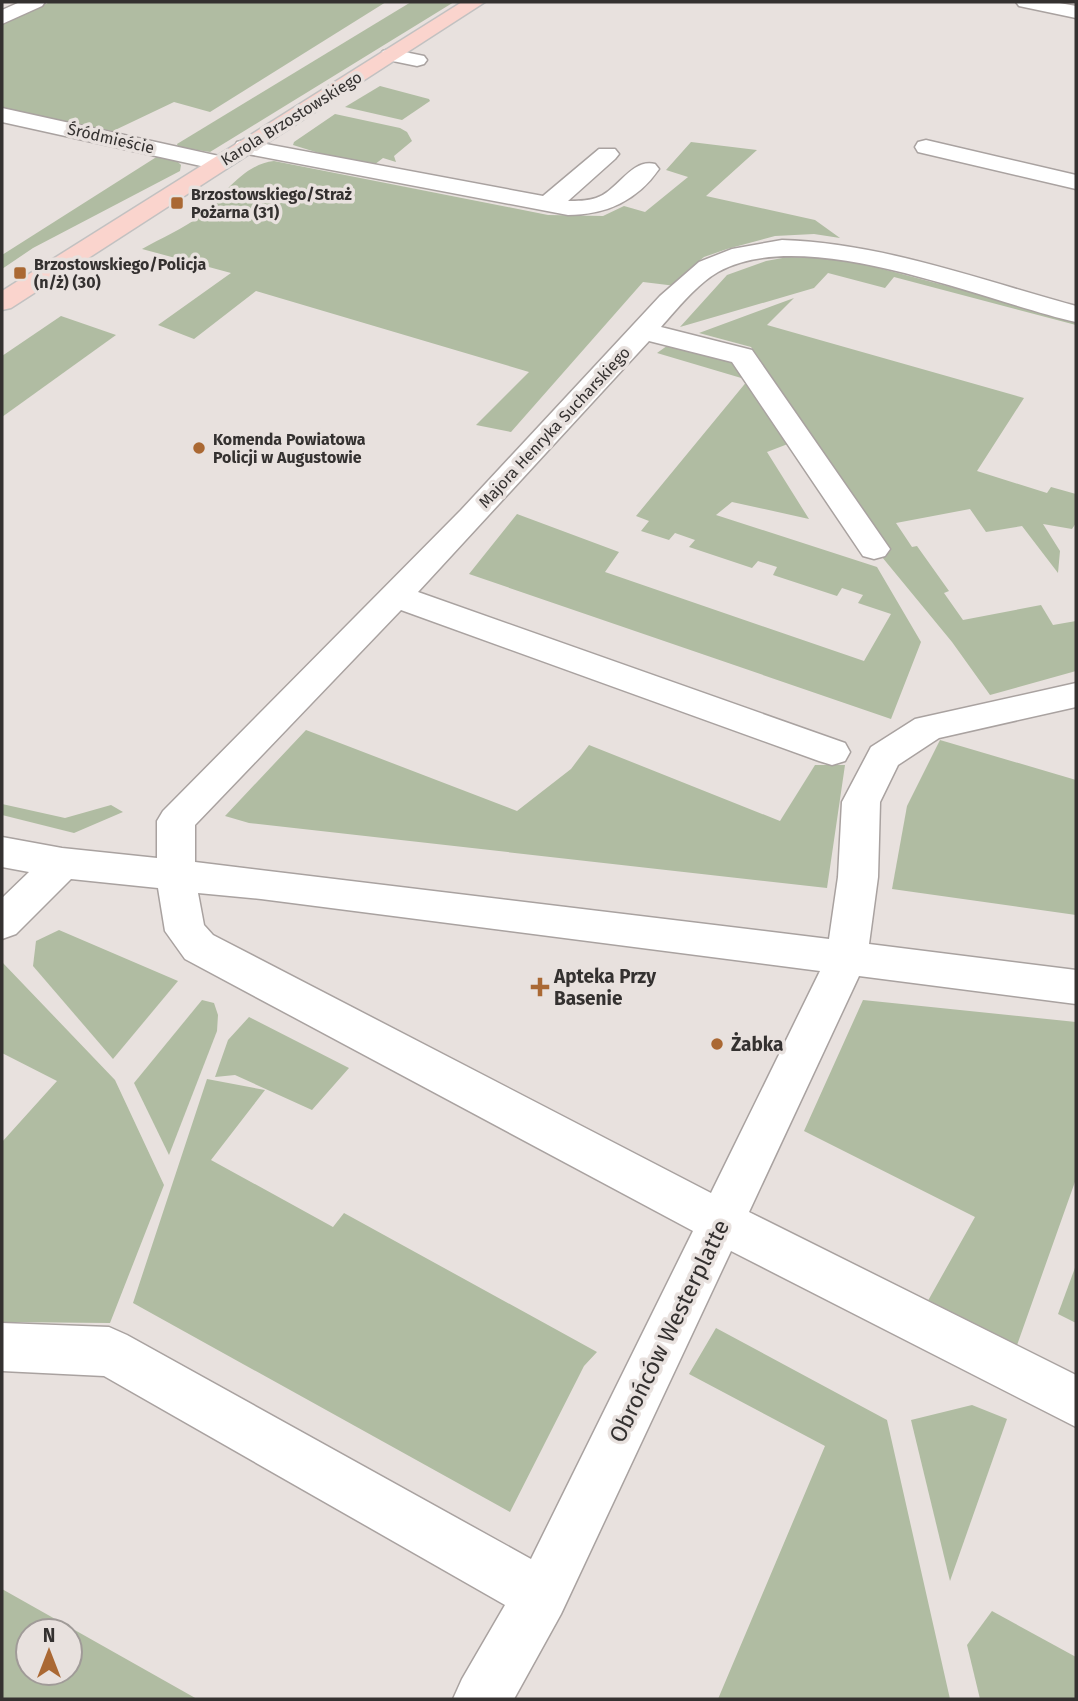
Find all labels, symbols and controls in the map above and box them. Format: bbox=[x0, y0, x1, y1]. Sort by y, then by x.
street label: Karola Brzostowskiego bbox=[217, 67, 365, 170]
street label: Śródmieście bbox=[66, 118, 156, 158]
place label: Brzostowskiego/Straż Pożarna (31) bbox=[191, 185, 353, 222]
marker: Brzostowskiego/Straż Pożarna (31) bbox=[169, 195, 185, 211]
place label: Brzostowskiego/Policja (n/ż) (30) bbox=[34, 255, 207, 292]
marker: Brzostowskiego/Policja (n/ż) (30) bbox=[12, 265, 28, 281]
street label: Majora Henryka Sucharskiego bbox=[475, 343, 634, 512]
place label: Komenda Powiatowa Policji w Augustowie bbox=[213, 430, 366, 467]
marker: Komenda Powiatowa Policji w Augustowie bbox=[191, 440, 207, 456]
place label: Apteka Przy Basenie bbox=[553, 965, 656, 1010]
marker: Apteka Przy Basenie bbox=[532, 979, 548, 995]
place label: Żabka bbox=[731, 1032, 783, 1056]
marker: Żabka bbox=[709, 1036, 725, 1052]
street label: Obrońców Westerplatte bbox=[603, 1215, 735, 1447]
north arrow bbox=[14, 1617, 84, 1687]
text: N bbox=[43, 1624, 55, 1647]

